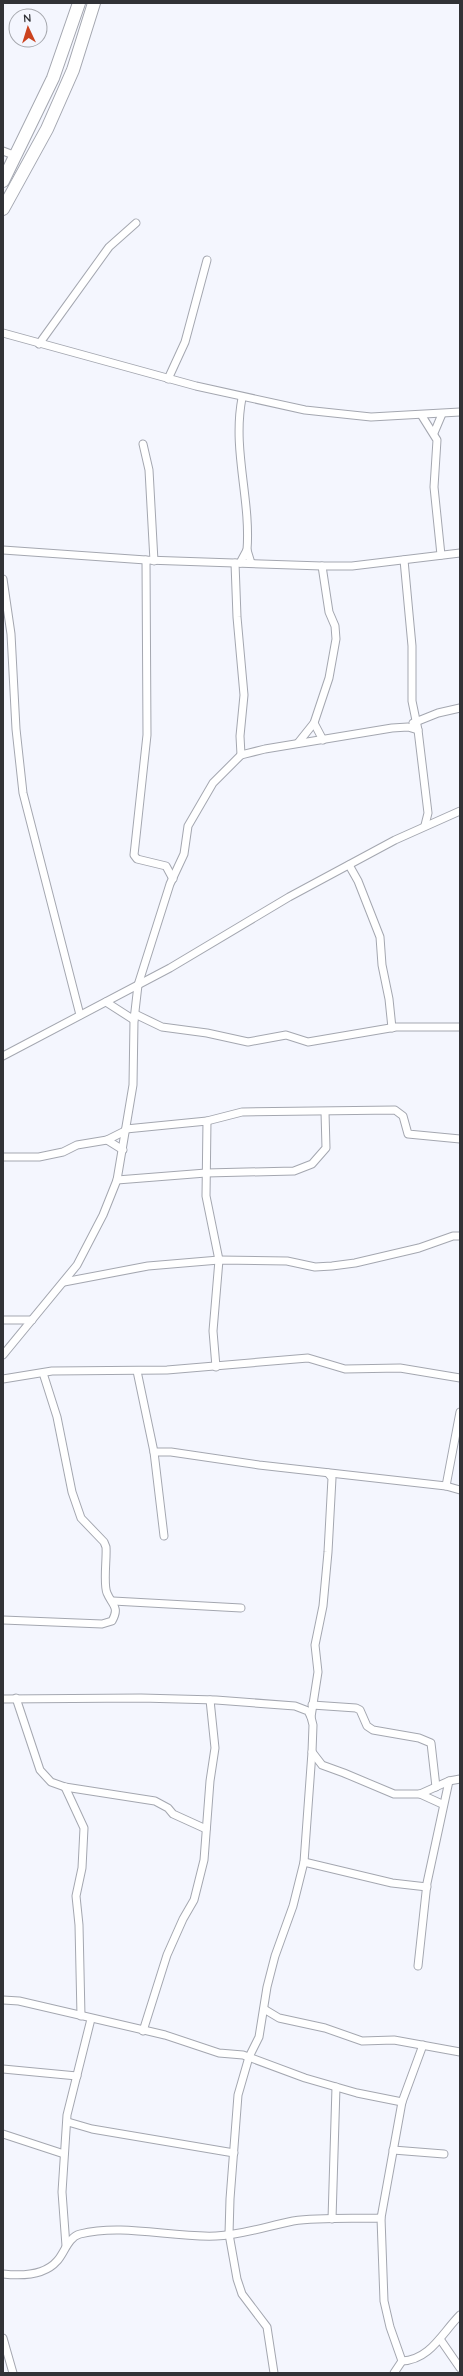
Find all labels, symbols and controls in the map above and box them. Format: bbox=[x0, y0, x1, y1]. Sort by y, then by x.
north arrow bbox=[8, 8, 48, 48]
text: N bbox=[23, 11, 32, 25]

